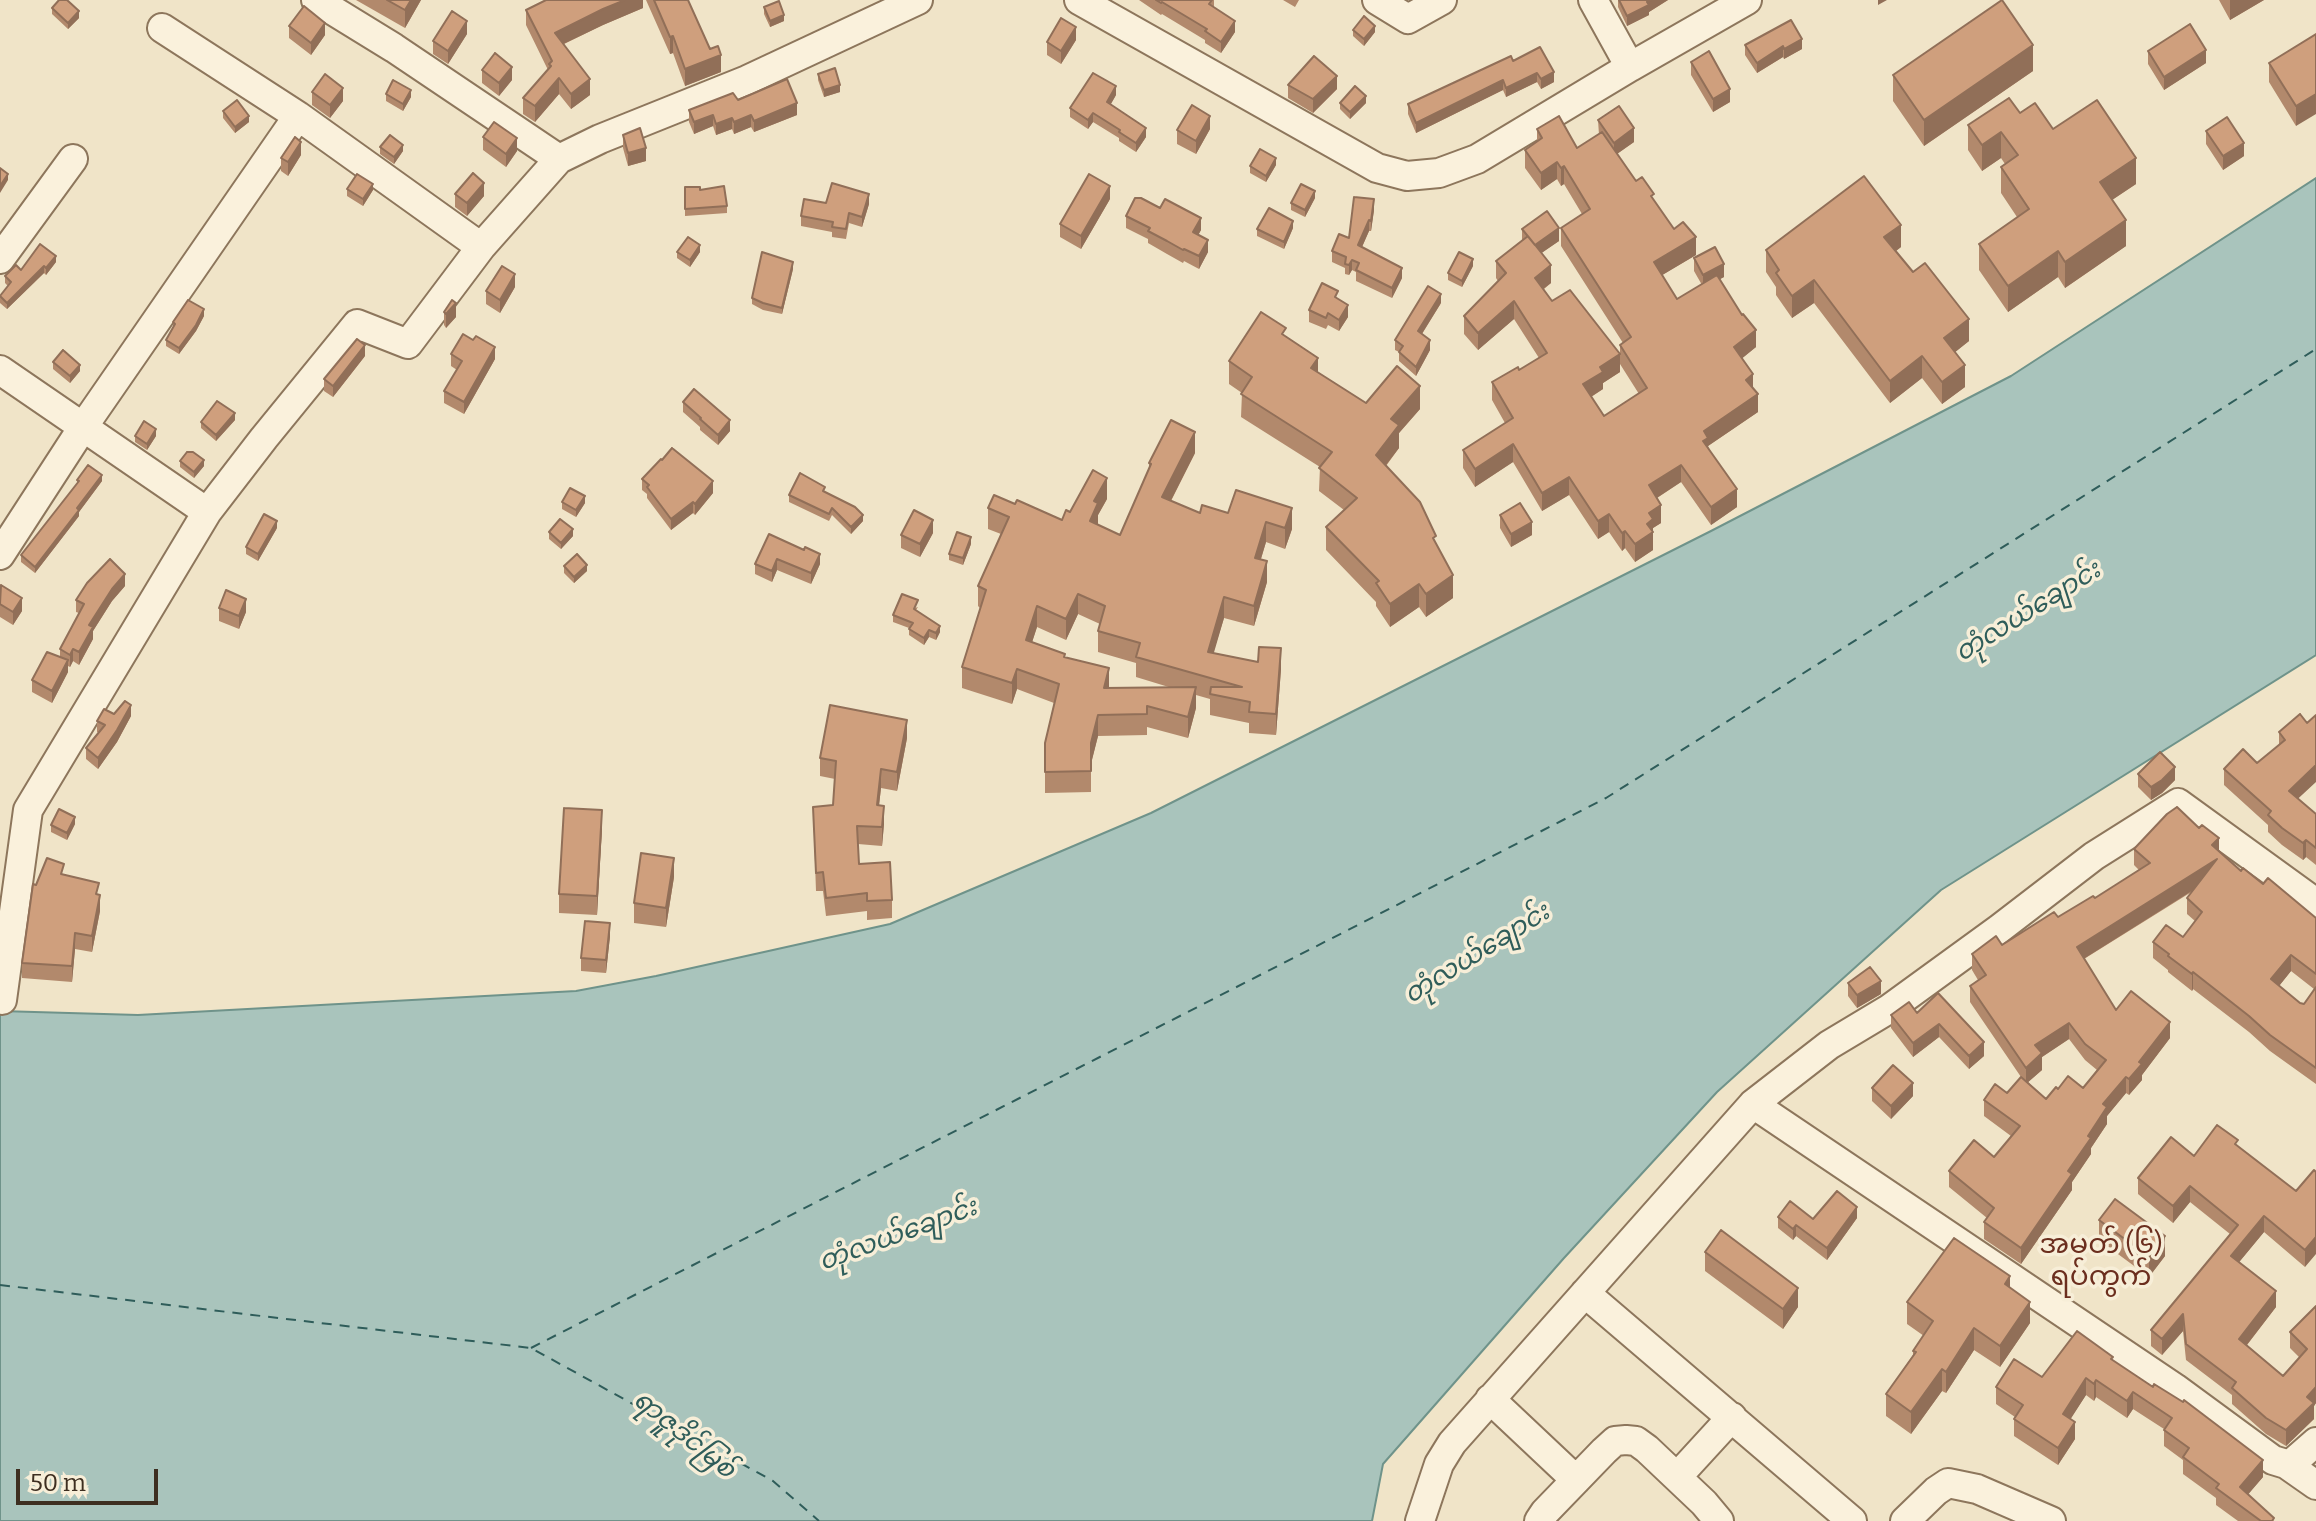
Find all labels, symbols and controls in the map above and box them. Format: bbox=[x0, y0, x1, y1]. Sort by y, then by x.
water label: တုံလယ်ချောင်း bbox=[1949, 555, 2107, 669]
water label: တုံလယ်ချောင်း bbox=[1398, 897, 1556, 1011]
water label: တုံလယ်ချောင်း bbox=[815, 1192, 981, 1278]
district label: အမှတ် (၆) ရပ်ကွက် bbox=[2039, 1228, 2163, 1294]
water label: ရာဇူဒိုင်မြစ် bbox=[627, 1384, 741, 1486]
scale bar bbox=[20, 1453, 162, 1503]
text: 50 m bbox=[30, 1469, 86, 1497]

